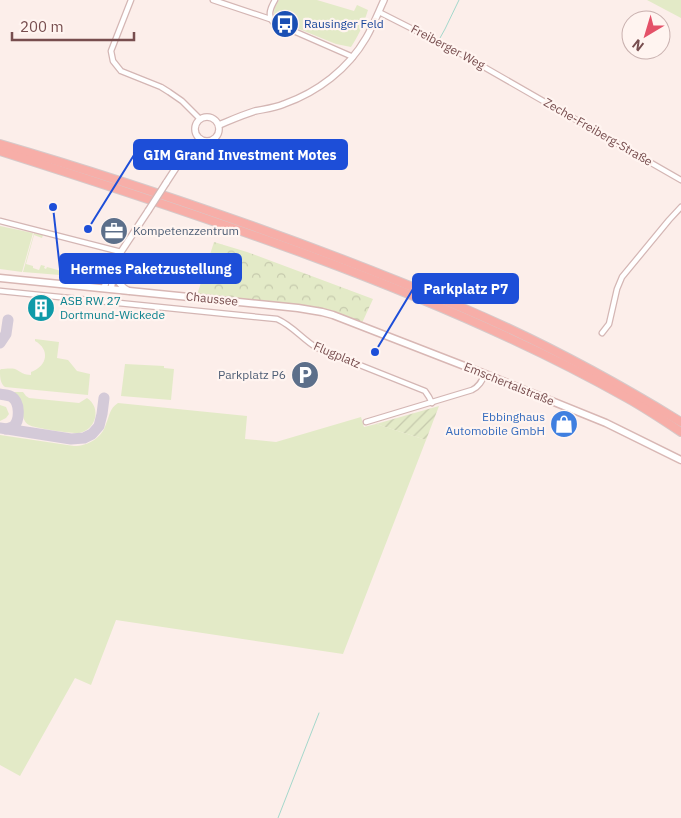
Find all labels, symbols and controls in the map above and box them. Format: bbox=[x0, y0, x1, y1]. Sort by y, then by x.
bus stop icon: Rausinger Feld bbox=[270, 9, 300, 39]
scale bar bbox=[12, 10, 135, 42]
north arrow bbox=[621, 10, 671, 60]
place label: Rausinger Feld bbox=[304, 16, 384, 31]
text: 200 m bbox=[20, 17, 64, 36]
street label: Freiberger Weg bbox=[409, 21, 488, 73]
text: N bbox=[628, 35, 648, 55]
street label: Zeche-Freiberg-Straße bbox=[541, 94, 656, 169]
callout: GIM Grand Investment Motes bbox=[134, 140, 347, 169]
text: GIM Grand Investment Motes bbox=[143, 146, 337, 164]
office icon: Kompetenzzentrum bbox=[99, 216, 129, 246]
place label: Kompetenzzentrum bbox=[133, 223, 239, 238]
callout: Hermes Paketzustellung bbox=[60, 254, 241, 283]
text: Hermes Paketzustellung bbox=[71, 260, 232, 278]
callout: Parkplatz P7 bbox=[413, 274, 518, 303]
text: Parkplatz P7 bbox=[424, 280, 508, 298]
street label: Chaussee bbox=[185, 288, 239, 309]
building icon: ASB RW 27 Dortmund-Wickede bbox=[26, 293, 56, 323]
place label: ASB RW 27 Dortmund-Wickede bbox=[60, 293, 166, 322]
street label: Flugplatz bbox=[311, 338, 363, 371]
street label: Emschertalstraße bbox=[462, 359, 557, 409]
parking icon: Parkplatz P6 bbox=[290, 360, 320, 390]
place label: Parkplatz P6 bbox=[218, 367, 286, 382]
place label: Ebbinghaus Automobile GmbH bbox=[446, 409, 545, 438]
shop icon: Ebbinghaus Automobile GmbH bbox=[549, 409, 579, 439]

